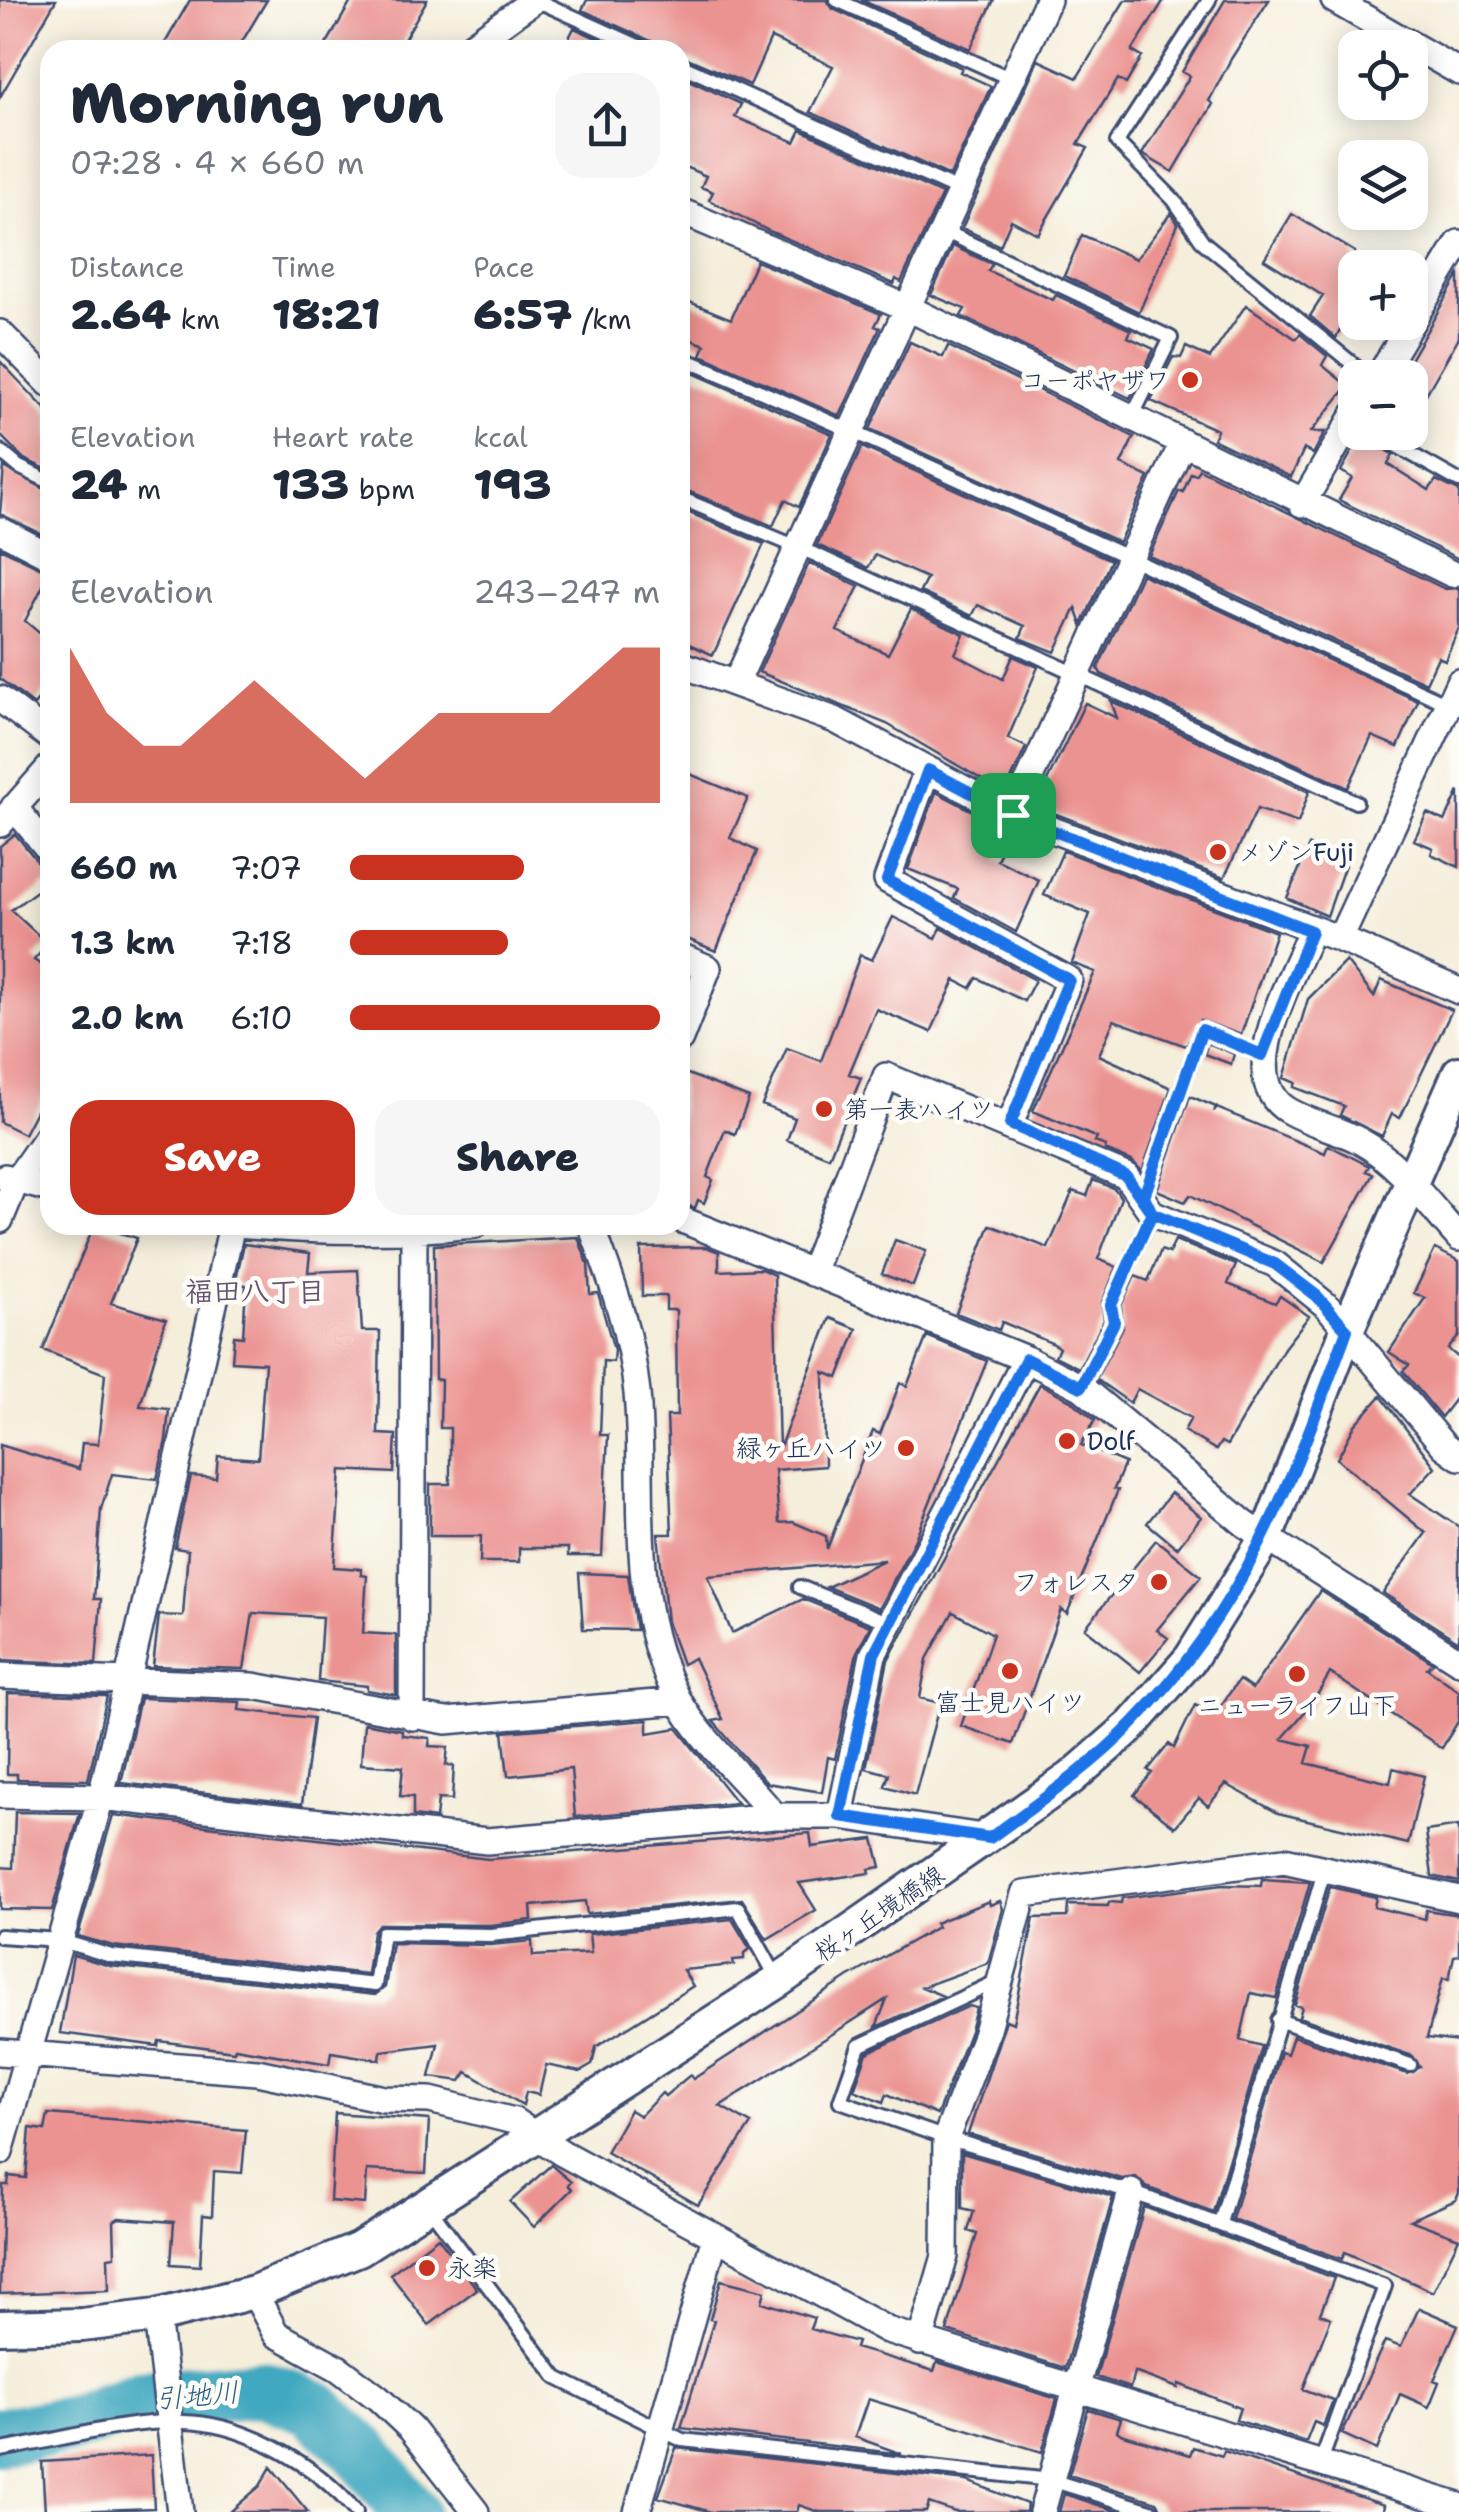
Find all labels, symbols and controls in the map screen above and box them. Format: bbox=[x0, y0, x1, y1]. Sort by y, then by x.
map controls bbox=[1338, 30, 1428, 450]
button: locate bbox=[1338, 30, 1428, 120]
text: Morning run bbox=[70, 66, 444, 140]
button: share bbox=[555, 73, 660, 178]
button: layers bbox=[1338, 140, 1428, 230]
text: 07:28 · 4 × 660 m bbox=[70, 141, 364, 184]
text: Distance bbox=[70, 248, 185, 286]
text: Time bbox=[272, 248, 336, 286]
text: Pace bbox=[473, 248, 535, 286]
button: + bbox=[1338, 250, 1428, 340]
text: 2.64 bbox=[70, 286, 171, 342]
text: 18:21 bbox=[272, 286, 381, 342]
text: 6:57 bbox=[473, 286, 572, 342]
text: km bbox=[171, 300, 220, 338]
text: /km bbox=[572, 300, 632, 338]
button: − bbox=[1338, 360, 1428, 450]
place label: コーポヤザワ bbox=[1020, 363, 1170, 397]
marker: コーポヤザワ bbox=[1179, 369, 1201, 391]
text: Elevation bbox=[70, 418, 195, 456]
text: Heart rate bbox=[272, 418, 414, 456]
text: kcal bbox=[473, 418, 528, 456]
text: 24 bbox=[70, 456, 127, 512]
text: 133 bbox=[272, 456, 349, 512]
text: 193 bbox=[473, 456, 551, 512]
text: m bbox=[127, 470, 161, 508]
text: bpm bbox=[349, 470, 415, 508]
text: Elevation bbox=[70, 570, 213, 613]
text: 243–247 m bbox=[473, 570, 660, 613]
pin bbox=[971, 773, 1056, 858]
icon: arrive bbox=[986, 788, 1041, 843]
place label: メゾンFuji bbox=[1238, 835, 1354, 869]
marker: メゾンFuji bbox=[1207, 841, 1229, 863]
text: 660 m bbox=[70, 846, 177, 889]
text: 7:07 bbox=[230, 846, 302, 889]
text: 1.3 km bbox=[70, 921, 175, 964]
text: 7:18 bbox=[230, 921, 293, 964]
text: 2.0 km bbox=[70, 996, 184, 1039]
text: 6:10 bbox=[230, 996, 293, 1039]
place label: 第一表ハイツ bbox=[844, 1092, 994, 1126]
marker: 第一表ハイツ bbox=[813, 1098, 835, 1120]
button: Save bbox=[70, 1100, 355, 1215]
button: Share bbox=[375, 1100, 660, 1215]
district label: 福田八丁目 bbox=[185, 1272, 325, 1310]
place label: Dolf bbox=[1087, 1424, 1136, 1458]
marker: Dolf bbox=[1056, 1430, 1078, 1452]
place label: 緑ヶ丘ハイツ bbox=[736, 1431, 886, 1465]
marker: 緑ヶ丘ハイツ bbox=[895, 1437, 917, 1459]
place label: フォレスタ bbox=[1013, 1565, 1139, 1599]
marker: フォレスタ bbox=[1148, 1571, 1170, 1593]
marker: 富士見ハイツ bbox=[999, 1660, 1021, 1682]
marker: ニューライフ山下 bbox=[1286, 1663, 1308, 1685]
place label: 富士見ハイツ bbox=[935, 1685, 1085, 1719]
place label: ニューライフ山下 bbox=[1197, 1688, 1397, 1722]
street label: 桜ヶ丘境橋線 bbox=[807, 1857, 951, 1969]
place label: 永楽 bbox=[447, 2251, 497, 2285]
marker: 永楽 bbox=[416, 2257, 438, 2279]
water label: 引地川 bbox=[153, 2372, 241, 2418]

